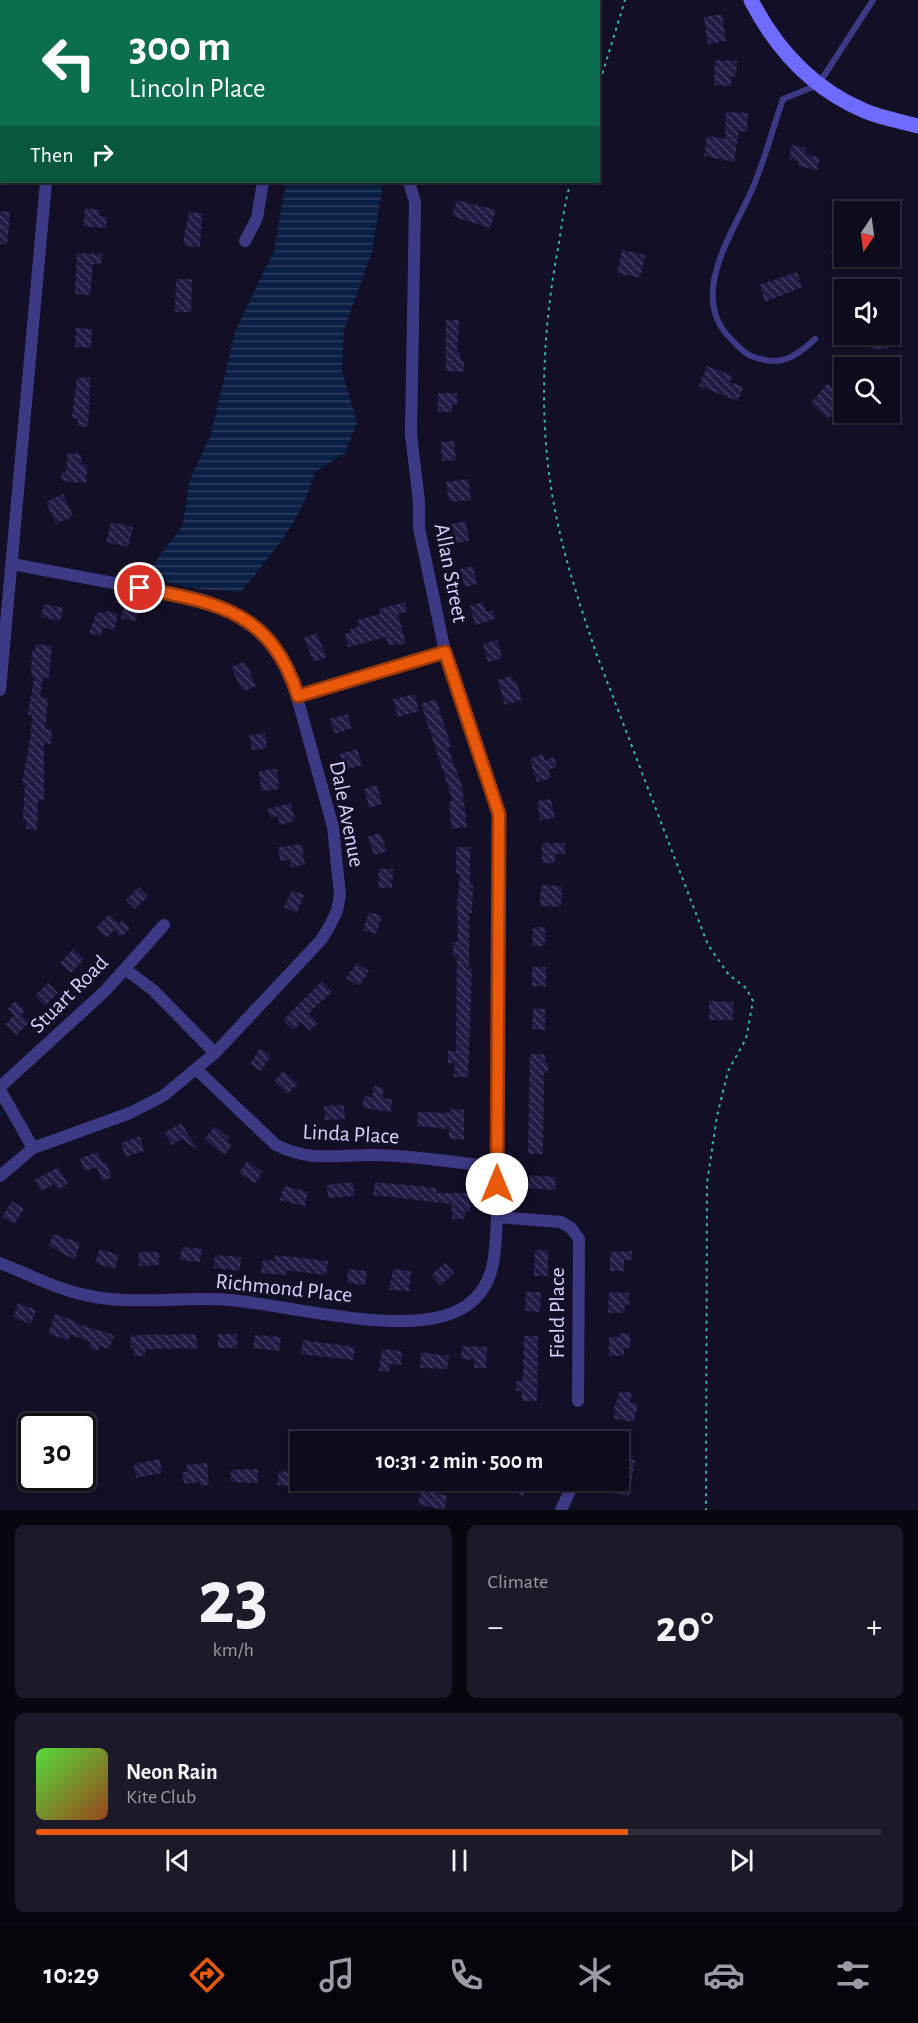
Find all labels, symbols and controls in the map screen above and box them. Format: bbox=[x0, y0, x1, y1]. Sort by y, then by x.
icon: left bbox=[30, 24, 108, 102]
text: 300 m bbox=[129, 26, 231, 68]
text: Lincoln Place bbox=[129, 75, 265, 102]
icon: right bbox=[86, 138, 119, 171]
text: Then bbox=[30, 144, 74, 166]
north arrow bbox=[834, 201, 900, 267]
map controls bbox=[834, 201, 900, 423]
button: sound bbox=[834, 279, 900, 345]
button: search bbox=[834, 357, 900, 423]
street label: Allan Street bbox=[431, 522, 471, 624]
pin bbox=[114, 562, 165, 613]
icon: arrive bbox=[123, 571, 156, 604]
street label: Dale Avenue bbox=[326, 759, 368, 869]
street label: Stuart Road bbox=[26, 951, 112, 1037]
street label: Linda Place bbox=[302, 1120, 400, 1148]
position arrow bbox=[465, 1152, 529, 1216]
street label: Field Place bbox=[546, 1267, 568, 1359]
street label: Richmond Place bbox=[215, 1270, 353, 1306]
speed limit sign: 30 bbox=[18, 1413, 96, 1491]
text: 10:31 · 2 min · 500 m bbox=[376, 1450, 543, 1472]
text: 23 bbox=[198, 1560, 268, 1638]
text: Climate bbox=[488, 1572, 548, 1592]
text: 20° bbox=[656, 1605, 714, 1650]
text: − bbox=[488, 1611, 503, 1644]
text: + bbox=[866, 1611, 882, 1644]
text: km/h bbox=[213, 1640, 254, 1660]
text: Neon Rain bbox=[126, 1761, 218, 1783]
text: Kite Club bbox=[126, 1787, 196, 1807]
icon: previous bbox=[161, 1844, 194, 1877]
icon: pause bbox=[443, 1844, 476, 1877]
icon: next bbox=[725, 1844, 758, 1877]
icon: directions bbox=[186, 1954, 228, 1996]
icon: music bbox=[316, 1954, 358, 1996]
icon: phone bbox=[445, 1954, 487, 1996]
icon: climate bbox=[574, 1954, 616, 1996]
icon: car bbox=[703, 1954, 745, 1996]
icon: filters bbox=[832, 1954, 874, 1996]
text: 10:29 bbox=[44, 1961, 99, 1988]

